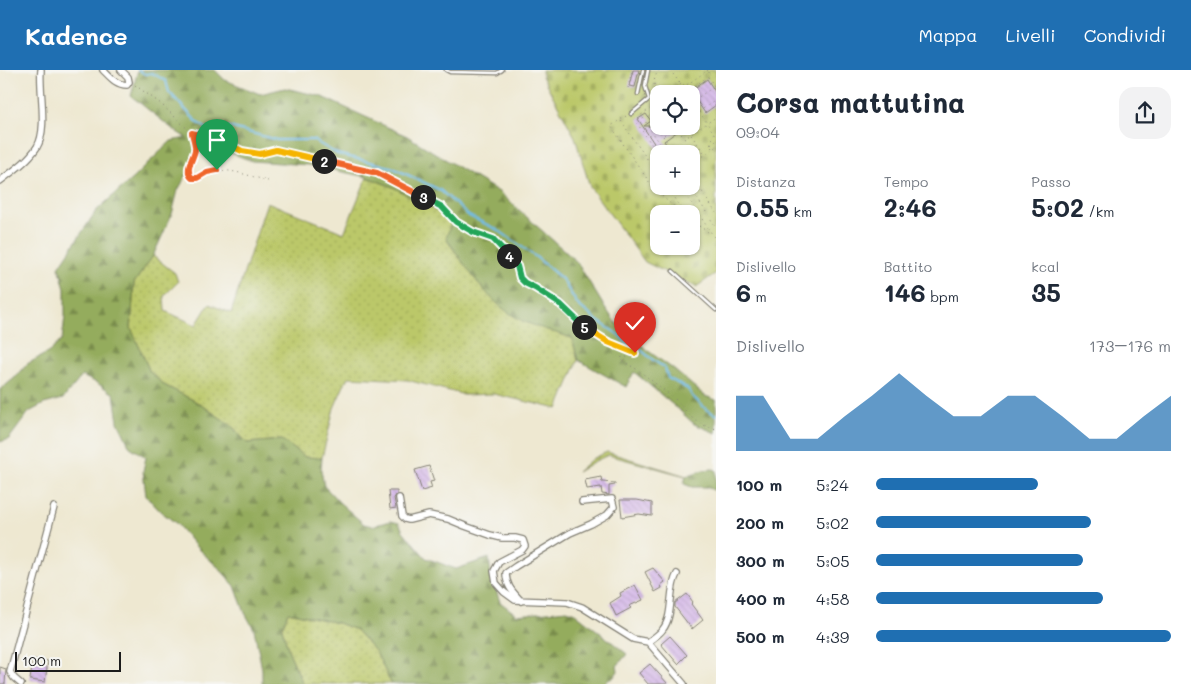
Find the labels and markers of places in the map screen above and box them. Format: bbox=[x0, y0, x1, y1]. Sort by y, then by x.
pin bbox=[196, 119, 238, 170]
pin: 2 bbox=[312, 148, 336, 174]
pin: 3 bbox=[410, 184, 436, 210]
pin: 4 bbox=[496, 244, 522, 268]
pin bbox=[614, 302, 656, 353]
pin: 5 bbox=[572, 314, 596, 340]

